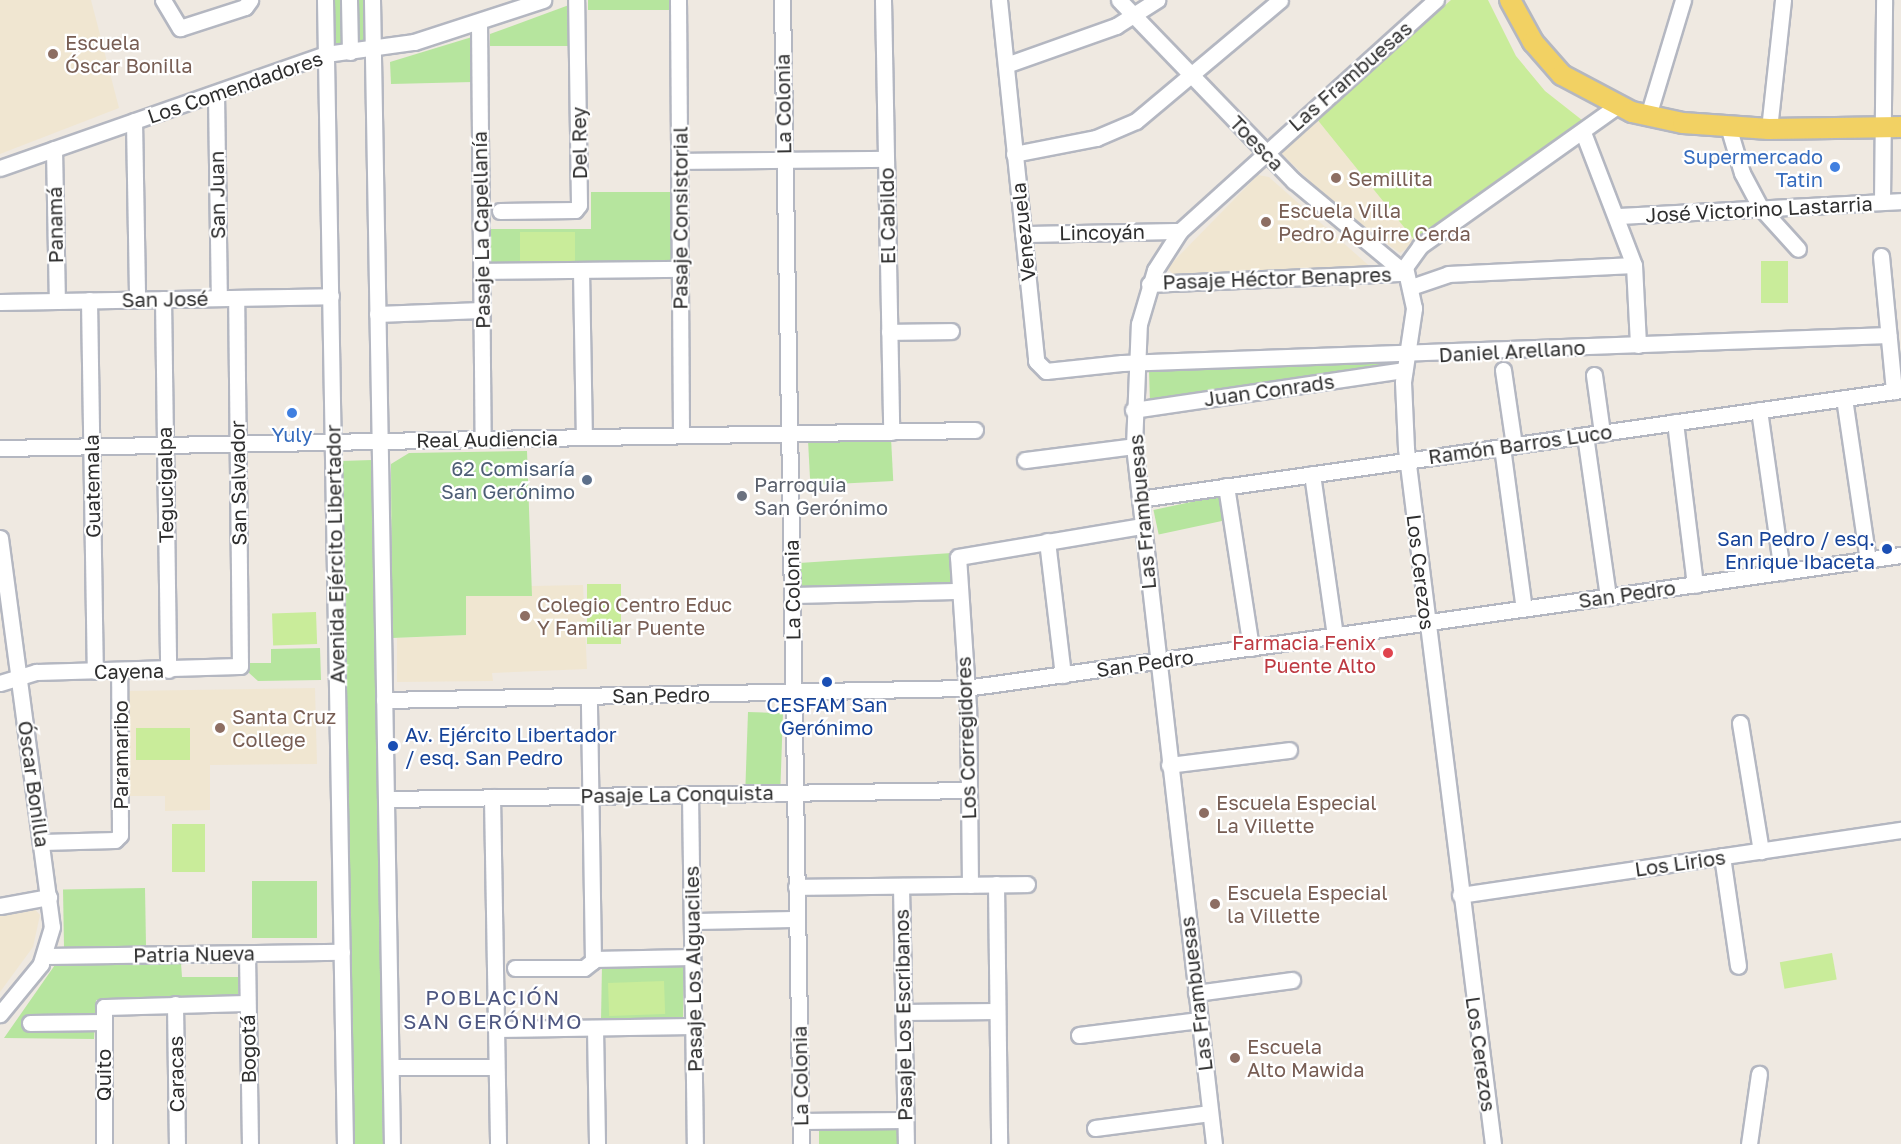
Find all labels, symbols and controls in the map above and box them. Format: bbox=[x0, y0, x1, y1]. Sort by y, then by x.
street label: Las Frambuesas bbox=[1283, 16, 1417, 136]
place label: Escuela Óscar Bonilla bbox=[65, 30, 193, 77]
street label: Los Comendadores bbox=[144, 46, 326, 128]
marker: Escuela Óscar Bonilla bbox=[46, 47, 60, 61]
street label: La Colonia bbox=[770, 53, 796, 155]
street label: Del Rey bbox=[566, 106, 592, 180]
street label: Toesca bbox=[1225, 111, 1289, 175]
street label: Pasaje Consistorial bbox=[668, 126, 692, 310]
street label: Pasaje La Capellanía bbox=[467, 131, 495, 329]
place label: Supermercado Tatin bbox=[1683, 144, 1823, 191]
street label: San Juan bbox=[204, 151, 230, 239]
marker: Supermercado Tatin bbox=[1828, 160, 1842, 174]
place label: Semillita bbox=[1348, 166, 1433, 190]
street label: El Cabildo bbox=[874, 167, 900, 265]
marker: Semillita bbox=[1329, 171, 1343, 185]
street label: Venezuela bbox=[1006, 181, 1040, 283]
street label: Panamá bbox=[42, 186, 68, 264]
street label: José Victorino Lastarria bbox=[1645, 191, 1873, 227]
place label: Escuela Villa Pedro Aguirre Cerda bbox=[1278, 198, 1471, 245]
marker: Escuela Villa Pedro Aguirre Cerda bbox=[1259, 215, 1273, 229]
street label: Lincoyán bbox=[1059, 219, 1145, 245]
street label: Pasaje Héctor Benapres bbox=[1162, 262, 1392, 294]
street label: San José bbox=[121, 286, 209, 312]
street label: Daniel Arellano bbox=[1438, 335, 1586, 367]
street label: Juan Conrads bbox=[1202, 369, 1336, 411]
marker: Yuly bbox=[285, 406, 299, 420]
street label: Ramón Barros Luco bbox=[1427, 419, 1613, 469]
street label: San Salvador bbox=[225, 420, 251, 546]
place label: Yuly bbox=[272, 422, 312, 446]
street label: Avenida Ejército Libertador bbox=[321, 424, 349, 684]
street label: Real Audiencia bbox=[416, 426, 558, 452]
street label: Tegucigalpa bbox=[152, 427, 178, 543]
street label: Guatemala bbox=[79, 434, 105, 538]
street label: Las Frambuesas bbox=[1123, 434, 1161, 590]
place label: 62 Comisaría San Gerónimo bbox=[441, 456, 575, 503]
place label: Parroquia San Gerónimo bbox=[754, 472, 888, 519]
marker: 62 Comisaría San Gerónimo bbox=[580, 473, 594, 487]
marker: Parroquia San Gerónimo bbox=[735, 489, 749, 503]
street label: Los Cerezos bbox=[1402, 513, 1440, 631]
place label: San Pedro / esq. Enrique Ibaceta bbox=[1717, 526, 1875, 573]
street label: La Colonia bbox=[779, 539, 805, 641]
marker: San Pedro / esq. Enrique Ibaceta bbox=[1880, 542, 1894, 556]
street label: San Pedro bbox=[1577, 575, 1677, 613]
place label: Colegio Centro Educ Y Familiar Puente bbox=[537, 592, 732, 639]
marker: Colegio Centro Educ Y Familiar Puente bbox=[518, 609, 532, 623]
place label: Farmacia Fenix Puente Alto bbox=[1232, 630, 1376, 677]
street label: San Pedro bbox=[1095, 644, 1195, 682]
marker: Farmacia Fenix Puente Alto bbox=[1381, 646, 1395, 660]
street label: Los Corregidores bbox=[951, 656, 981, 820]
street label: Cayena bbox=[94, 658, 164, 684]
marker: CESFAM San Gerónimo bbox=[820, 675, 834, 689]
street label: San Pedro bbox=[612, 682, 710, 708]
place label: CESFAM San Gerónimo bbox=[766, 692, 888, 739]
street label: Paramaribo bbox=[108, 700, 132, 810]
place label: Santa Cruz College bbox=[232, 704, 336, 751]
street label: Óscar Bonilla bbox=[13, 719, 55, 849]
marker: Santa Cruz College bbox=[213, 721, 227, 735]
place label: Av. Ejército Libertador / esq. San Pedro bbox=[405, 722, 616, 769]
marker: Av. Ejército Libertador / esq. San Pedro bbox=[386, 739, 400, 753]
street label: Pasaje La Conquista bbox=[580, 780, 774, 808]
place label: Escuela Especial La Villette bbox=[1216, 790, 1377, 837]
marker: Escuela Especial La Villette bbox=[1197, 806, 1211, 820]
street label: Los Lirios bbox=[1633, 845, 1727, 881]
street label: Pasaje Los Alguaciles bbox=[679, 866, 707, 1072]
place label: Escuela Especial la Villette bbox=[1227, 880, 1388, 927]
marker: Escuela Especial la Villette bbox=[1208, 897, 1222, 911]
street label: Pasaje Los Escribanos bbox=[889, 909, 917, 1121]
street label: Las Frambuesas bbox=[1175, 915, 1217, 1073]
street label: Patria Nueva bbox=[133, 941, 255, 967]
district label: POBLACIÓN SAN GERÓNIMO bbox=[403, 984, 583, 1034]
street label: Los Cerezos bbox=[1461, 995, 1501, 1113]
street label: Bogotá bbox=[235, 1014, 261, 1084]
street label: La Colonia bbox=[787, 1025, 813, 1127]
place label: Escuela Alto Mawida bbox=[1247, 1034, 1364, 1081]
street label: Caracas bbox=[163, 1035, 189, 1113]
street label: Quito bbox=[91, 1049, 115, 1101]
marker: Escuela Alto Mawida bbox=[1228, 1051, 1242, 1065]

